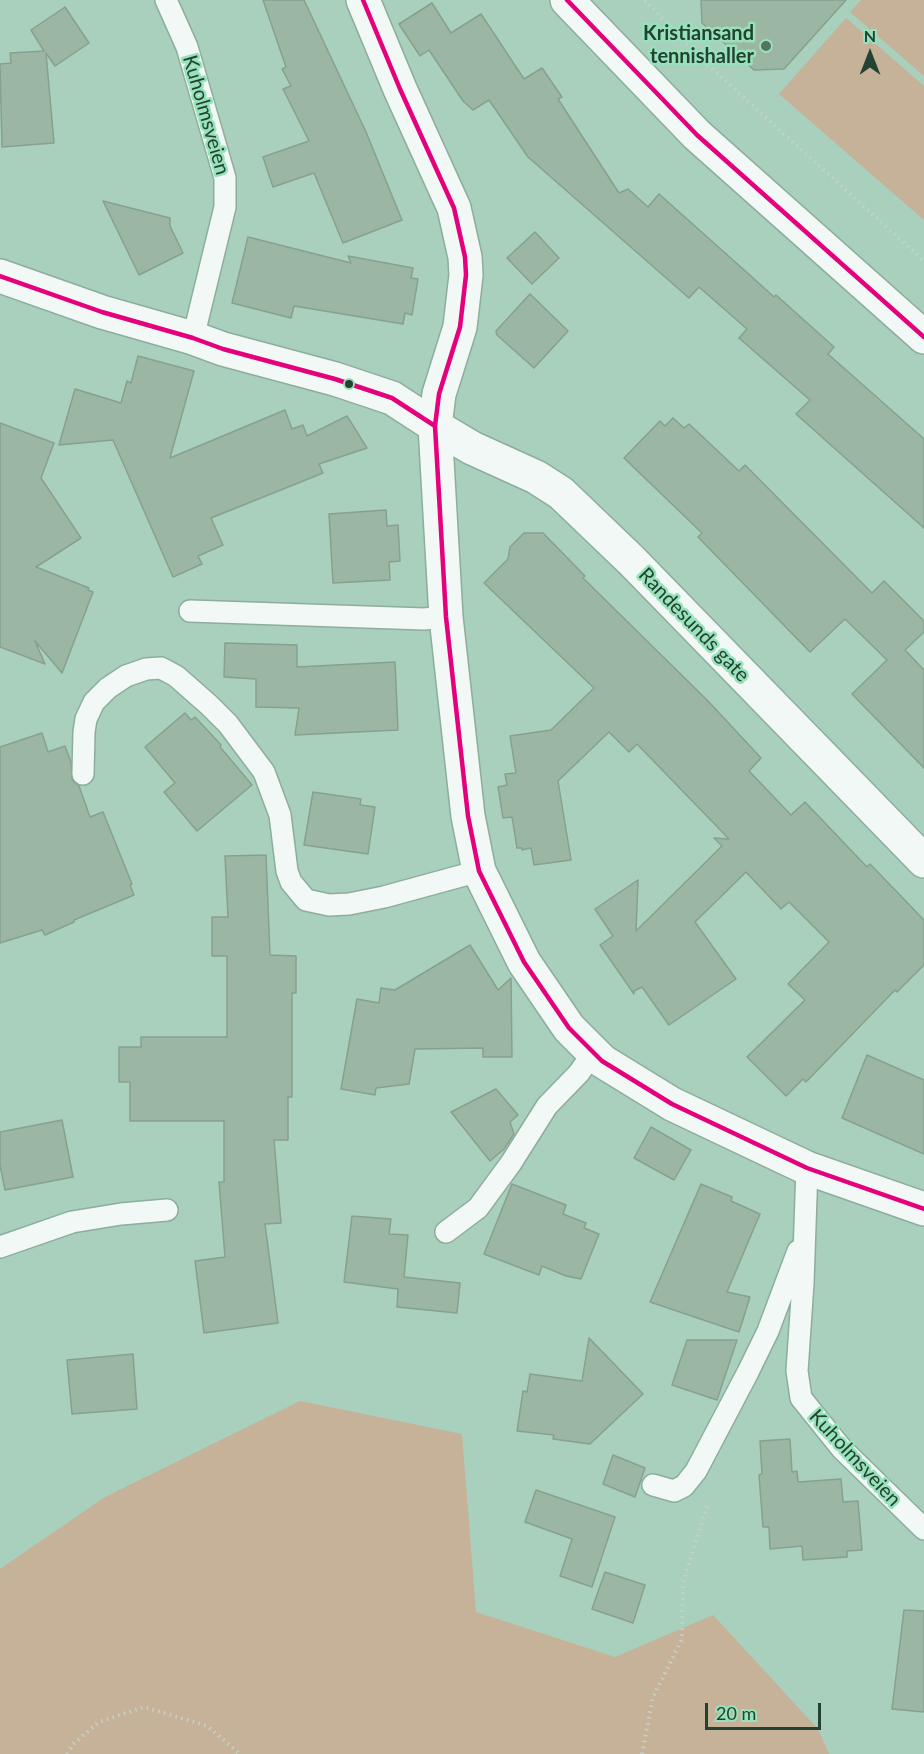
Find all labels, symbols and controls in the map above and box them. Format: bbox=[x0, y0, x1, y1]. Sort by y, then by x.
place label: Kristiansand tennishaller bbox=[643, 22, 754, 69]
north arrow bbox=[840, 24, 900, 84]
text: N bbox=[864, 26, 876, 45]
marker: Kristiansand tennishaller bbox=[759, 39, 773, 53]
street label: Kuholmsveien bbox=[177, 52, 235, 178]
unlabelled marker bbox=[343, 378, 355, 390]
street label: Randesunds gate bbox=[634, 563, 754, 687]
street label: Kuholmsveien bbox=[804, 1405, 906, 1511]
scale bar bbox=[708, 1691, 824, 1729]
text: 20 m bbox=[716, 1702, 756, 1724]

